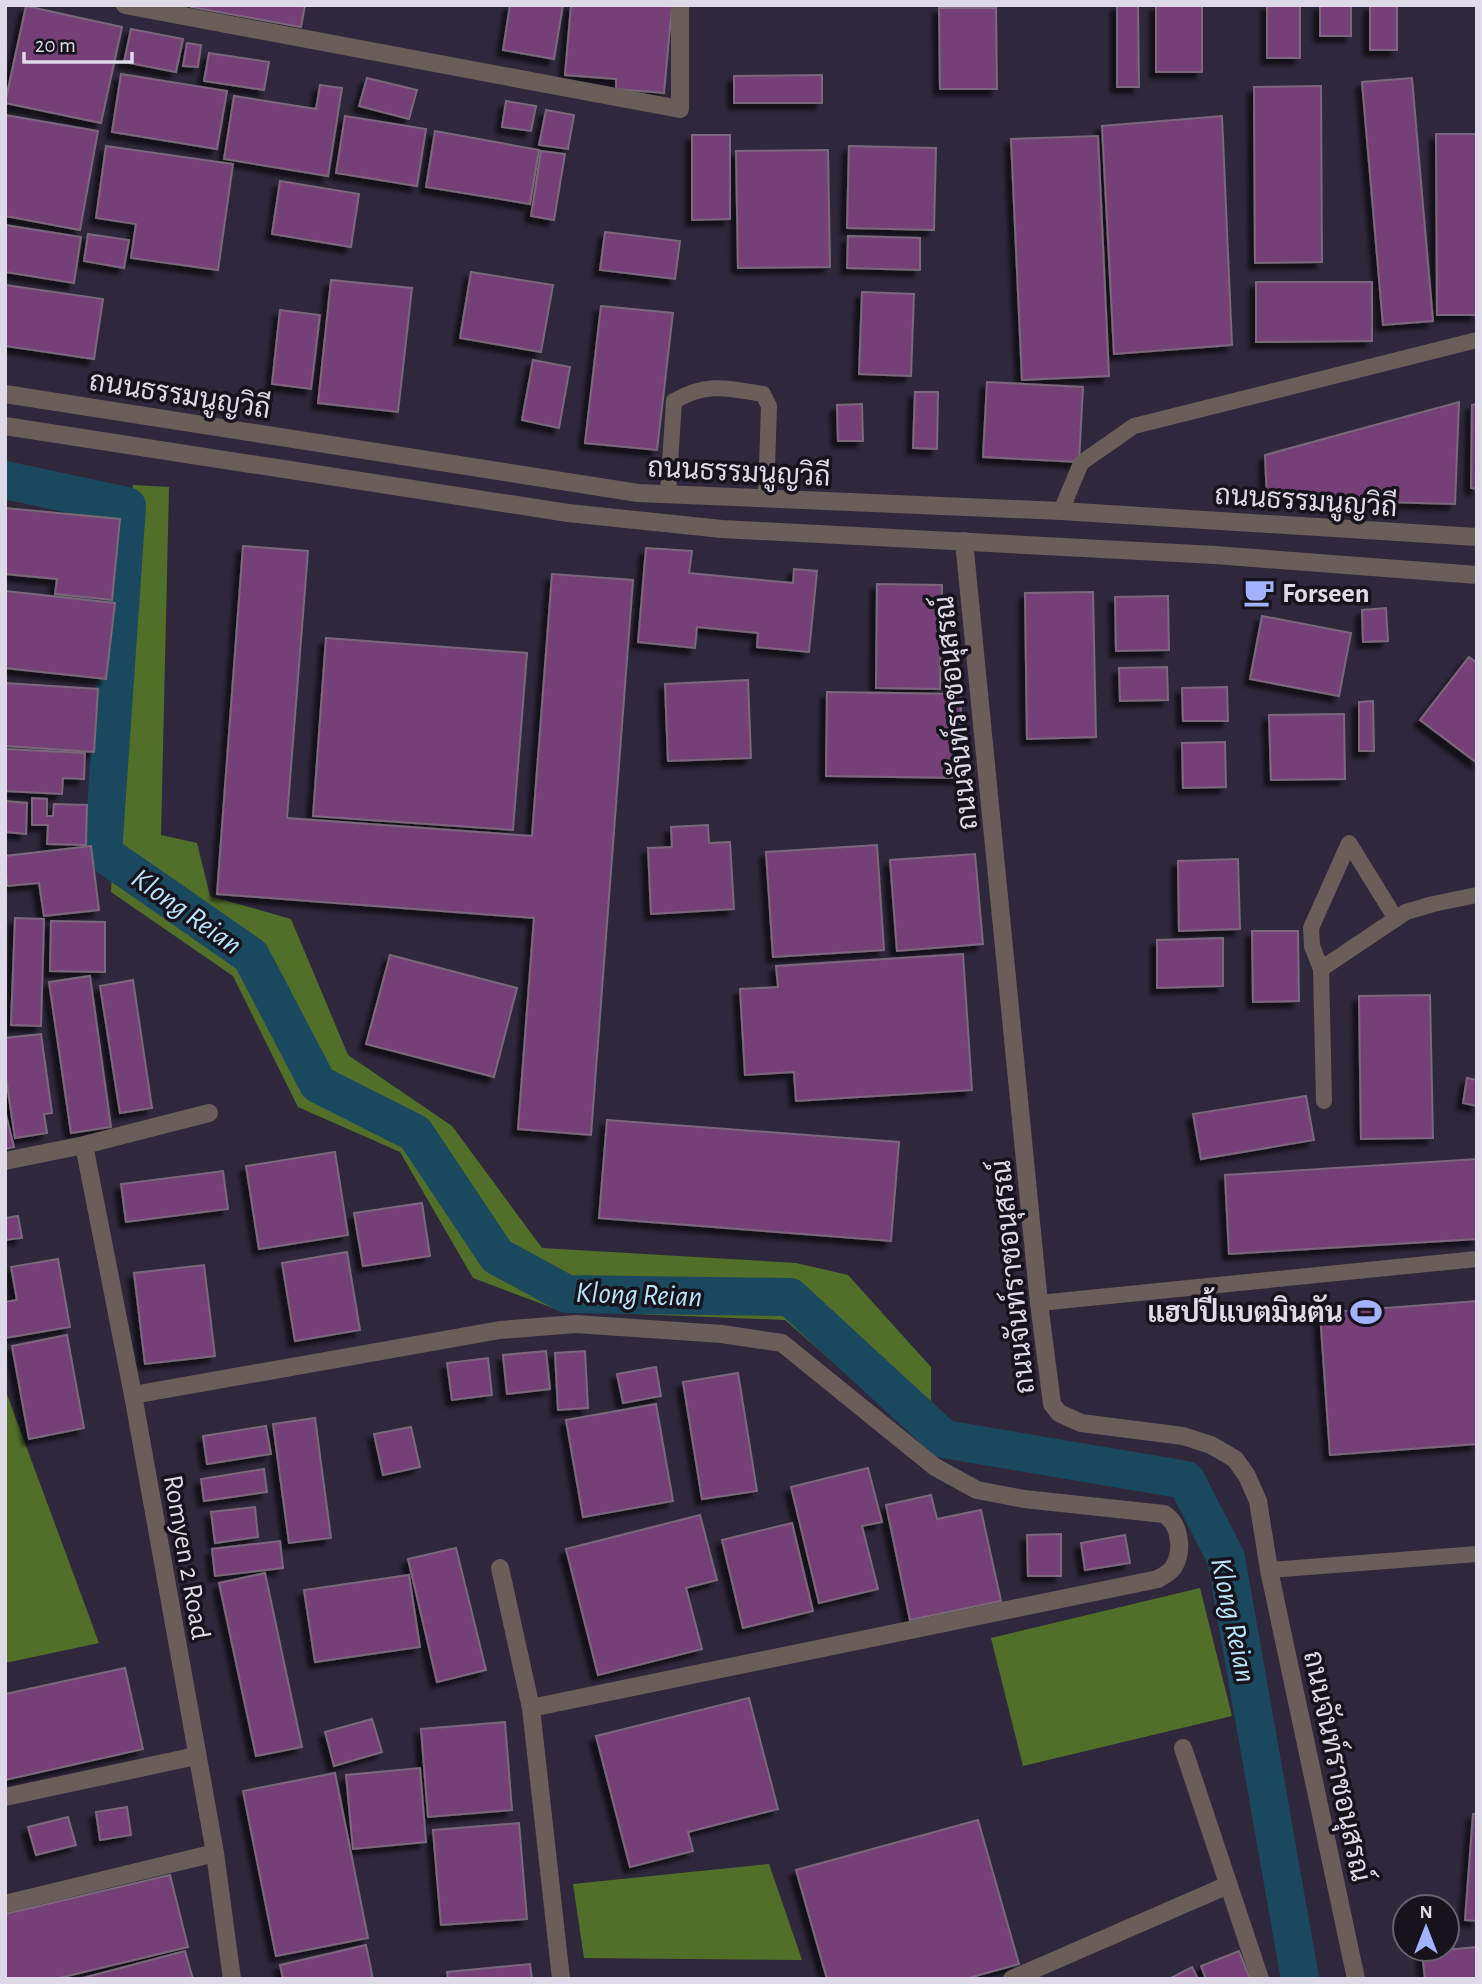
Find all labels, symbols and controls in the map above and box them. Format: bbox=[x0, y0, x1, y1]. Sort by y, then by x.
scale bar bbox=[24, 21, 133, 65]
text: 20 m bbox=[35, 35, 76, 56]
street label: ถนนธรรมนูญวิถี bbox=[86, 362, 273, 428]
street label: ถนนธรรมนูญวิถี bbox=[647, 448, 831, 496]
street label: ถนนธรรมนูญวิถี bbox=[1213, 476, 1399, 526]
cafe icon: Forseen bbox=[1242, 575, 1276, 609]
place label: Forseen bbox=[1282, 580, 1369, 608]
street label: ถนนจันท์ราชอนุสรณ์ bbox=[924, 594, 987, 832]
water label: Klong Reian bbox=[126, 863, 247, 960]
street label: ถนนจันท์ราชอนุสรณ์ bbox=[981, 1158, 1044, 1396]
water label: Klong Reian bbox=[575, 1278, 703, 1312]
place label: แฮปปี้แบตมินตัน bbox=[1147, 1286, 1343, 1328]
sports icon: แฮปปี้แบตมินตัน bbox=[1349, 1295, 1383, 1329]
street label: Romyen 2 Road bbox=[158, 1473, 214, 1642]
water label: Klong Reian bbox=[1205, 1555, 1261, 1685]
street label: ถนนจันท์ราชอนุสรณ์ bbox=[1294, 1647, 1381, 1885]
north arrow bbox=[1391, 1893, 1461, 1963]
text: N bbox=[1419, 1903, 1433, 1922]

